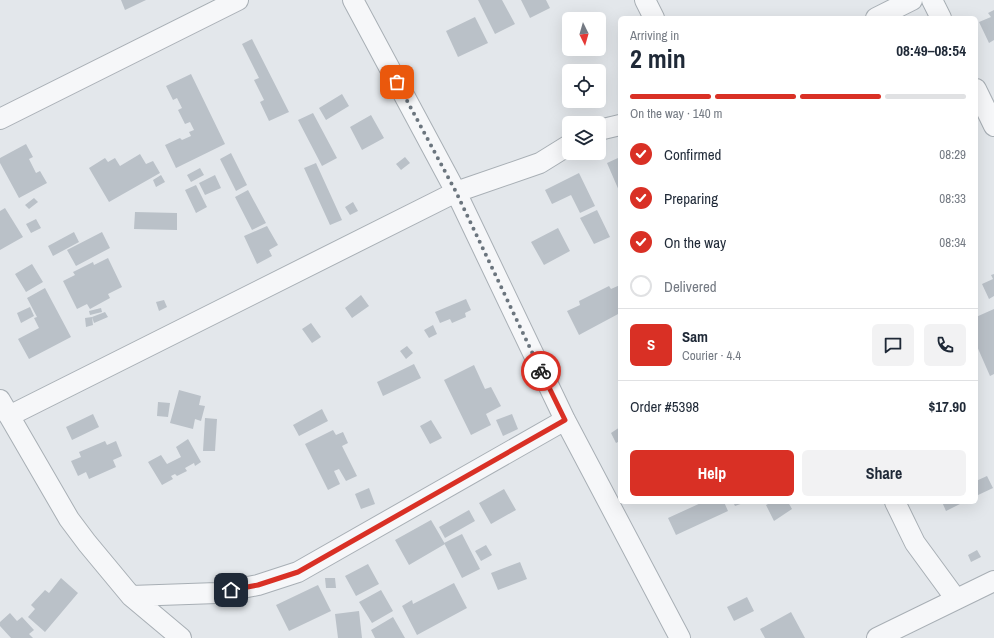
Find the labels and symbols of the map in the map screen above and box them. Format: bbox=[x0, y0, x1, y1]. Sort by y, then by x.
north arrow bbox=[562, 12, 606, 56]
pin bbox=[380, 65, 414, 99]
courier bbox=[521, 351, 561, 391]
pin bbox=[214, 573, 248, 607]

